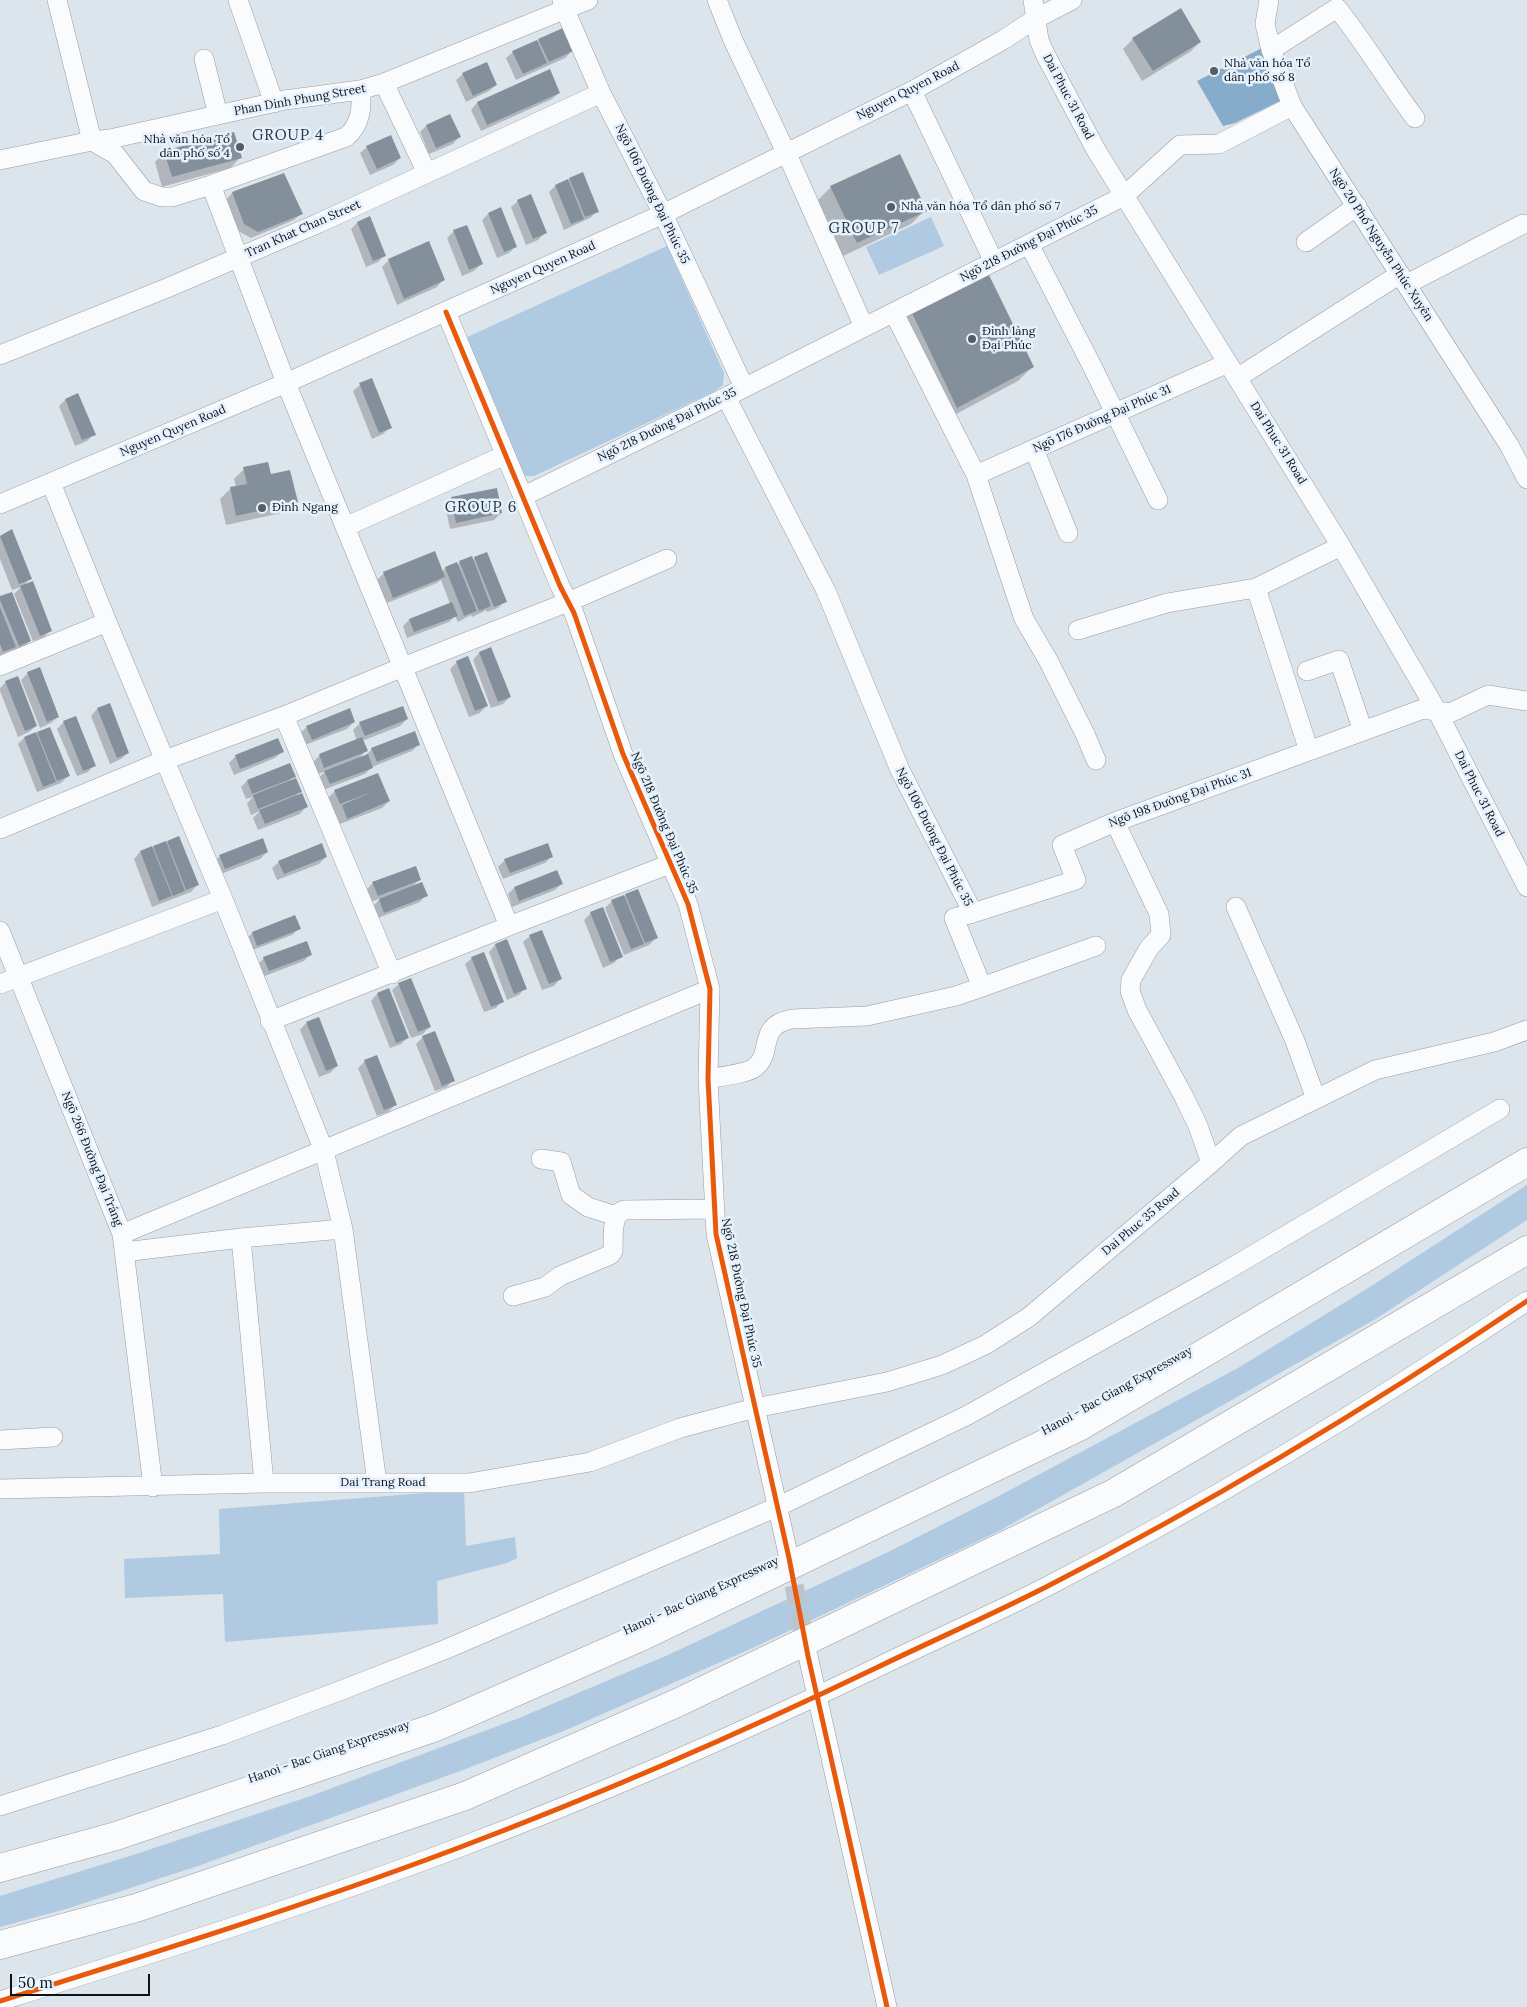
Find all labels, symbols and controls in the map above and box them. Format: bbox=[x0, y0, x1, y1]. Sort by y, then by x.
street label: Dai Phuc 31 Road bbox=[1039, 52, 1097, 142]
place label: Nhà văn hóa Tổ dân phố số 8 bbox=[1224, 57, 1311, 85]
street label: Nguyen Quyen Road bbox=[854, 59, 962, 123]
marker: Nhà văn hóa Tổ dân phố số 8 bbox=[1208, 65, 1220, 77]
street label: Phan Dinh Phung Street bbox=[233, 81, 367, 119]
street label: Ngõ 106 Đường Đại Phúc 35 bbox=[612, 122, 692, 266]
district label: GROUP 4 bbox=[251, 127, 325, 145]
place label: Nhà văn hóa Tổ dân phố số 4 bbox=[143, 133, 230, 161]
marker: Nhà văn hóa Tổ dân phố số 4 bbox=[234, 141, 246, 153]
street label: Ngõ 20 Phố Nguyễn Phúc Xuyên bbox=[1326, 166, 1436, 324]
street label: Tran Khat Chan Street bbox=[243, 197, 363, 261]
place label: Nhà văn hóa Tổ dân phố số 7 bbox=[901, 200, 1060, 214]
marker: Nhà văn hóa Tổ dân phố số 7 bbox=[885, 201, 897, 213]
street label: Ngõ 218 Đường Đại Phúc 35 bbox=[958, 203, 1100, 285]
district label: GROUP 7 bbox=[828, 220, 900, 238]
street label: Nguyen Quyen Road bbox=[488, 238, 598, 298]
place label: Đình làng Đại Phúc bbox=[982, 325, 1035, 353]
marker: Đình làng Đại Phúc bbox=[966, 333, 978, 345]
street label: Ngõ 176 Đường Đại Phúc 31 bbox=[1031, 382, 1173, 456]
street label: Ngõ 218 Đường Đại Phúc 35 bbox=[595, 385, 739, 465]
street label: Dai Phuc 31 Road bbox=[1247, 399, 1309, 487]
street label: Nguyen Quyen Road bbox=[118, 402, 228, 460]
district label: GROUP 6 bbox=[444, 499, 518, 517]
place label: Đình Ngang bbox=[272, 501, 338, 515]
marker: Đình Ngang bbox=[256, 502, 268, 514]
street label: Dai Phuc 31 Road bbox=[1451, 749, 1507, 839]
street label: Ngõ 218 Đường Đại Phúc 35 bbox=[628, 750, 700, 896]
street label: Ngõ 106 Đường Đại Phúc 35 bbox=[893, 765, 975, 909]
street label: Ngõ 198 Đường Đại Phúc 31 bbox=[1107, 765, 1253, 831]
street label: Ngõ 266 Đường Đại Tráng bbox=[58, 1090, 126, 1228]
street label: Dai Phuc 35 Road bbox=[1099, 1185, 1183, 1259]
street label: Ngõ 218 Đường Đại Phúc 35 bbox=[718, 1217, 764, 1369]
street label: Hanoi - Bac Giang Expressway bbox=[1039, 1344, 1195, 1438]
street label: Dai Trang Road bbox=[340, 1476, 426, 1490]
street label: Hanoi - Bac Giang Expressway bbox=[621, 1554, 781, 1638]
street label: Hanoi - Bac Giang Expressway bbox=[246, 1718, 412, 1786]
scale bar bbox=[12, 1964, 152, 1996]
text: 50 m bbox=[18, 1973, 53, 1992]

